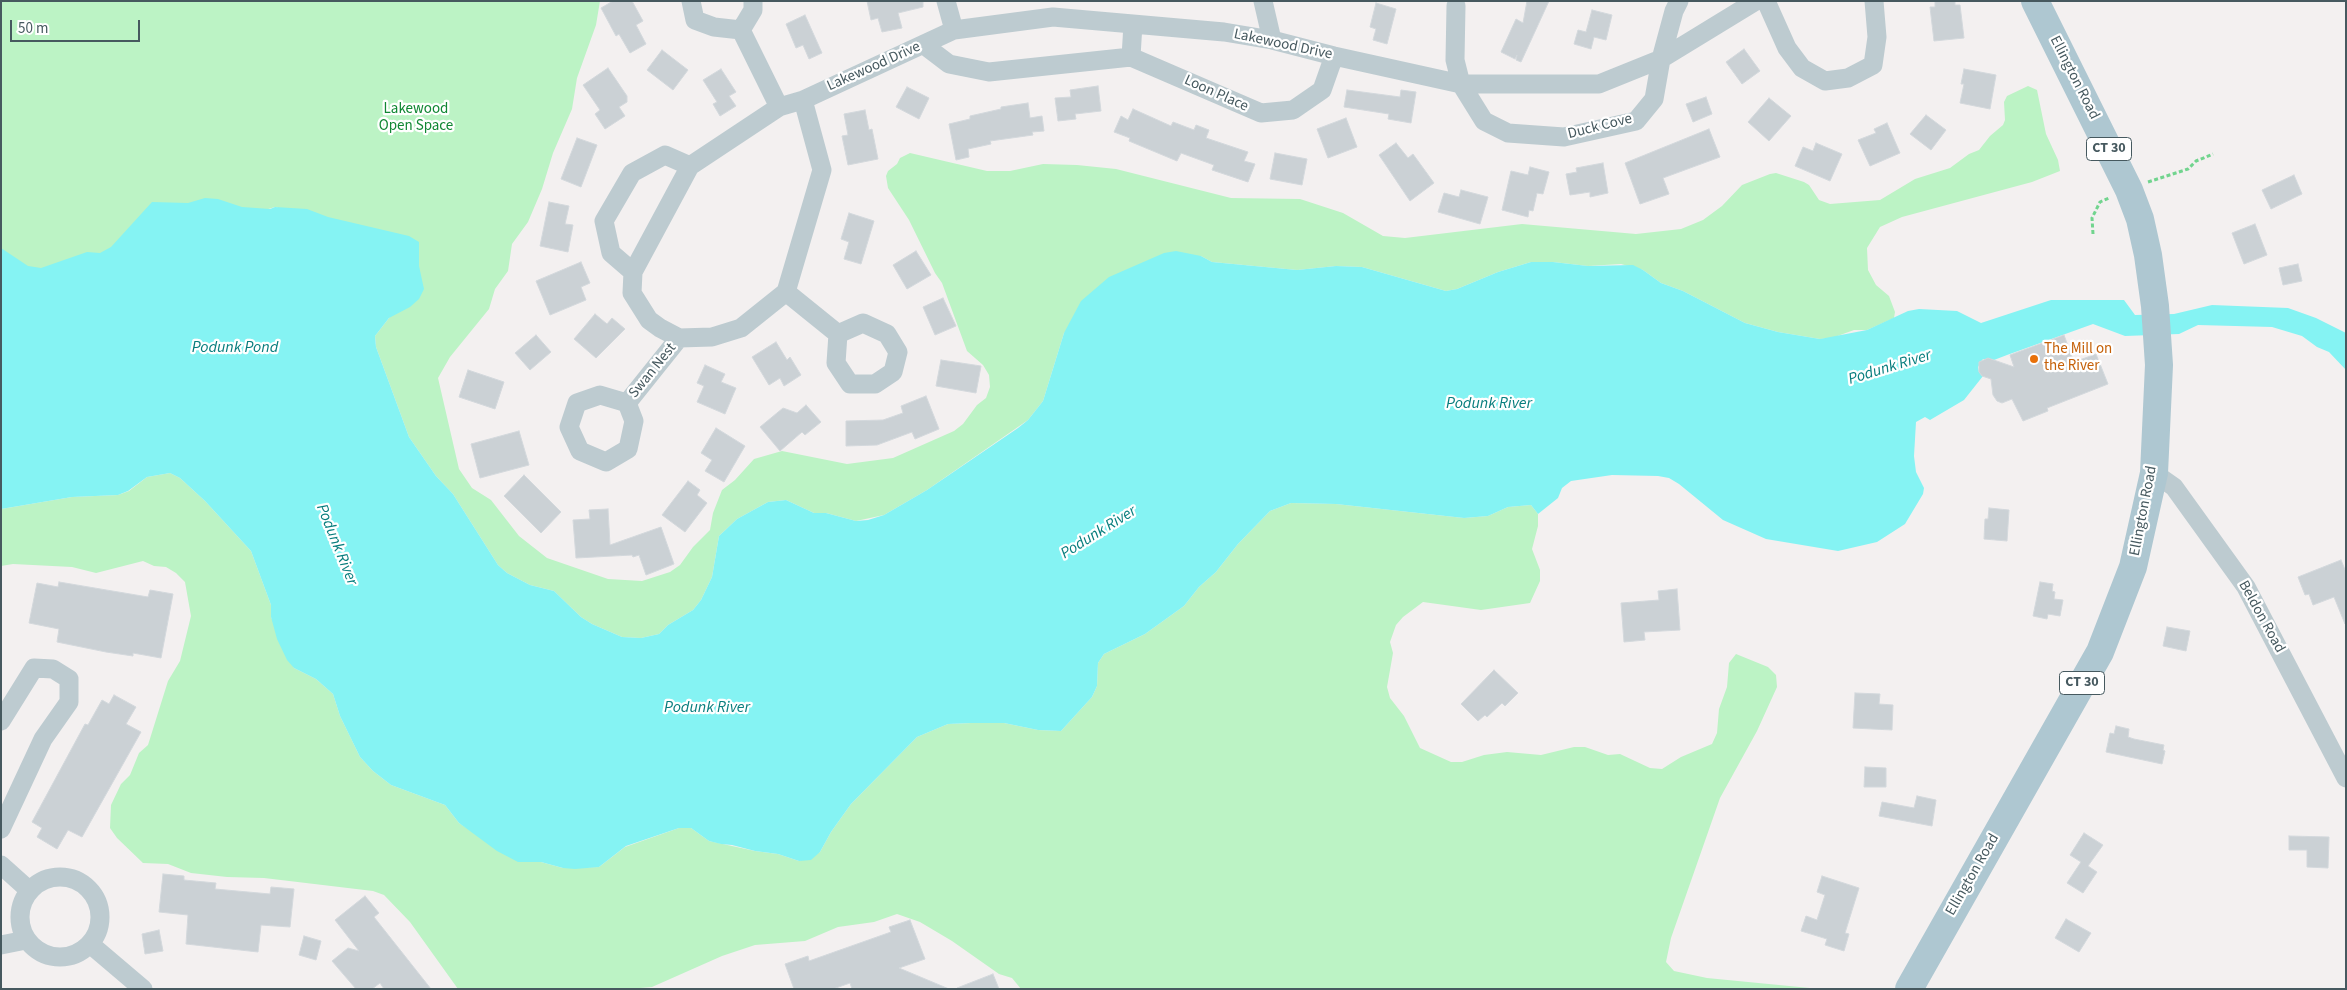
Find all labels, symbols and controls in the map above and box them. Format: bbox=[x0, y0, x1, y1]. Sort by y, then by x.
scale bar bbox=[12, 10, 142, 42]
text: 50 m bbox=[18, 18, 48, 39]
street label: Lakewood Drive bbox=[1232, 26, 1334, 64]
street label: Ellington Road bbox=[2045, 33, 2103, 123]
street label: Lakewood Drive bbox=[825, 38, 923, 96]
street label: Loon Place bbox=[1181, 72, 1251, 116]
park label: Lakewood Open Space bbox=[379, 101, 453, 136]
street label: Duck Cove bbox=[1566, 110, 1634, 144]
road number: CT 30 bbox=[2086, 138, 2132, 160]
water label: Podunk Pond bbox=[192, 338, 278, 358]
street label: Swan Nest bbox=[625, 340, 681, 402]
place label: The Mill on the River bbox=[2044, 341, 2112, 376]
water label: Podunk River bbox=[1846, 346, 1934, 390]
marker: The Mill on the River bbox=[2028, 353, 2040, 365]
water label: Podunk River bbox=[1446, 394, 1532, 414]
street label: Ellington Road bbox=[2126, 464, 2162, 558]
water label: Podunk River bbox=[311, 502, 361, 588]
water label: Podunk River bbox=[1058, 502, 1140, 564]
street label: Beldon Road bbox=[2234, 578, 2288, 656]
road number: CT 30 bbox=[2060, 671, 2104, 694]
water label: Podunk River bbox=[664, 698, 750, 718]
street label: Ellington Road bbox=[1942, 831, 2004, 919]

